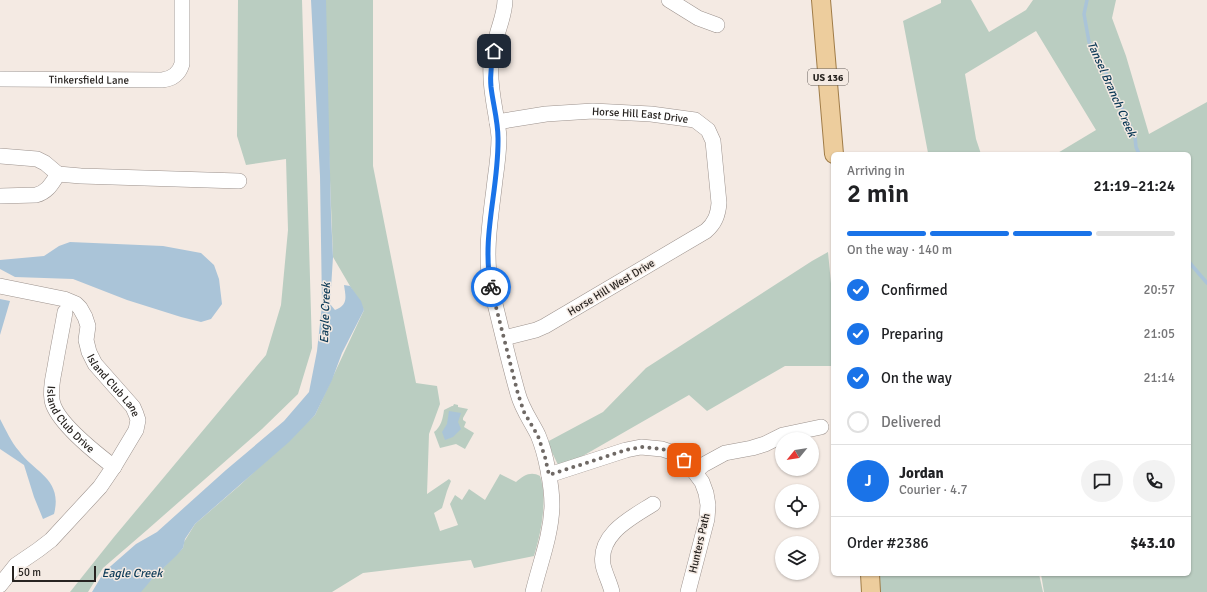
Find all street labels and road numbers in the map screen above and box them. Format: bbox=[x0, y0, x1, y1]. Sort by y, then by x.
road number: US 136 bbox=[808, 69, 848, 85]
street label: Tinkersfield Lane bbox=[49, 73, 129, 87]
street label: Horse Hill East Drive bbox=[592, 105, 689, 126]
street label: Horse Hill West Drive bbox=[565, 256, 657, 319]
street label: Island Club Lane bbox=[84, 352, 142, 419]
street label: Island Club Drive bbox=[44, 385, 97, 456]
street label: Hunters Path bbox=[686, 512, 713, 574]

